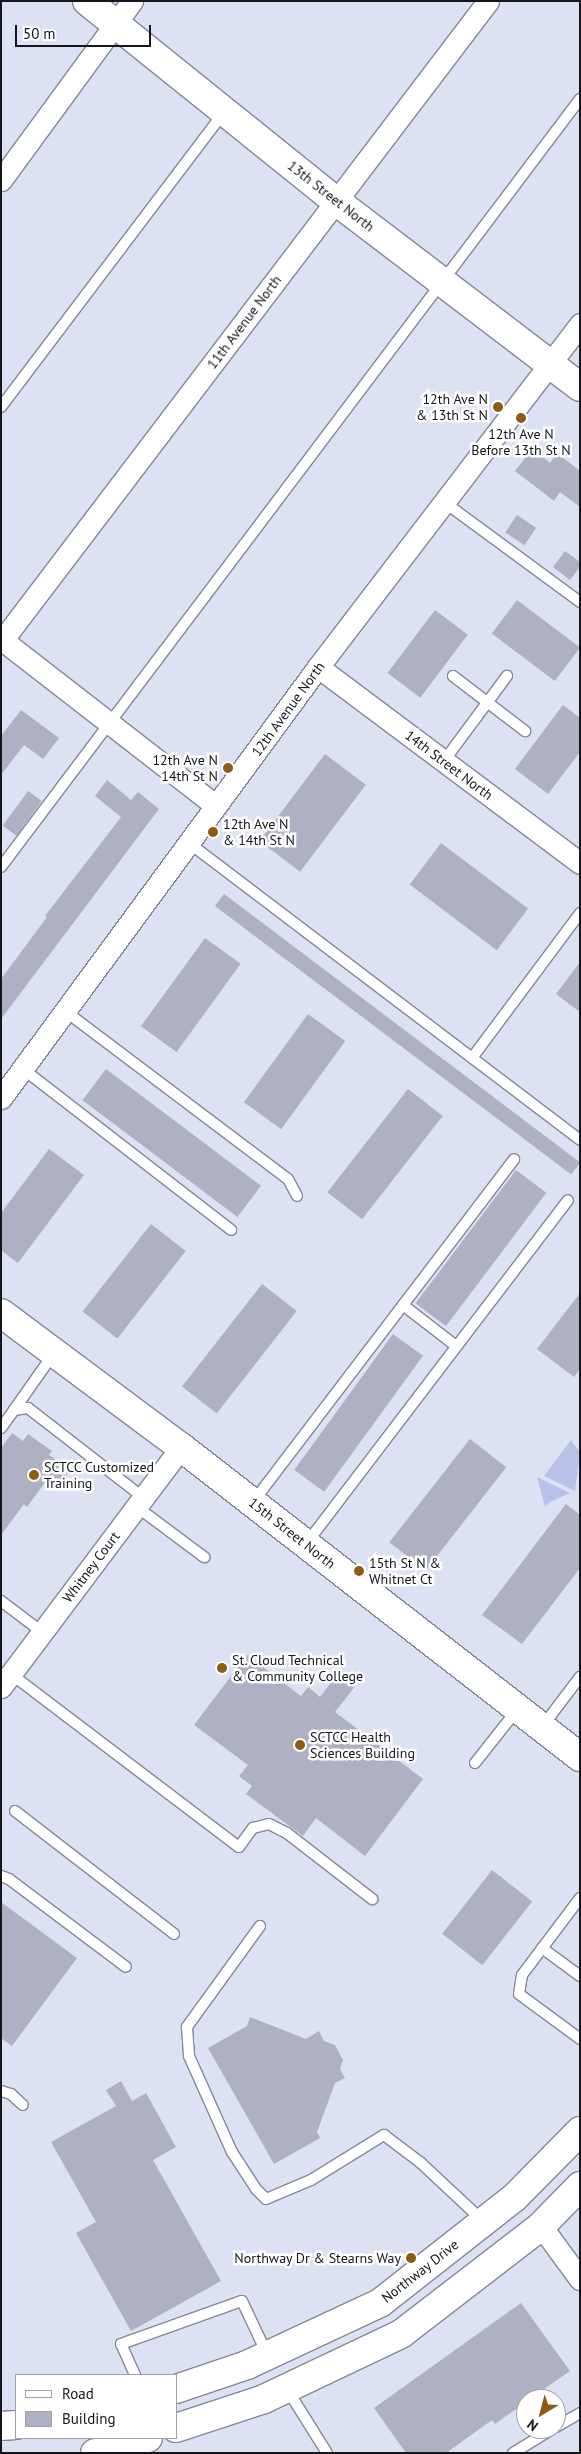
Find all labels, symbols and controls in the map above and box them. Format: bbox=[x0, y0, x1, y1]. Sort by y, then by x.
scale bar bbox=[18, 15, 154, 47]
text: 50 m bbox=[23, 24, 56, 43]
street label: 13th Street North bbox=[284, 157, 378, 235]
street label: 11th Avenue North bbox=[203, 272, 285, 372]
place label: 12th Ave N & 13th St N bbox=[416, 391, 488, 424]
marker: 12th Ave N & 13th St N bbox=[492, 401, 504, 413]
marker: 12th Ave N Before 13th St N bbox=[515, 412, 527, 424]
place label: 12th Ave N Before 13th St N bbox=[471, 426, 571, 458]
street label: 12th Avenue North bbox=[248, 658, 328, 760]
street label: 14th Street North bbox=[402, 727, 496, 803]
place label: 12th Ave N 14th St N bbox=[152, 752, 218, 784]
marker: 12th Ave N 14th St N bbox=[222, 762, 234, 774]
place label: 12th Ave N & 14th St N bbox=[223, 816, 295, 849]
marker: 12th Ave N & 14th St N bbox=[207, 826, 219, 838]
place label: SCTCC Customized Training bbox=[44, 1459, 155, 1491]
marker: SCTCC Customized Training bbox=[28, 1469, 40, 1481]
street label: 15th Street North bbox=[245, 1494, 339, 1572]
street label: Whitney Court bbox=[59, 1528, 123, 1606]
place label: 15th St N & Whitnet Ct bbox=[369, 1555, 441, 1588]
marker: 15th St N & Whitnet Ct bbox=[353, 1565, 365, 1577]
place label: St. Cloud Technical & Community College bbox=[232, 1652, 364, 1684]
marker: St. Cloud Technical & Community College bbox=[216, 1662, 228, 1674]
place label: SCTCC Health Sciences Building bbox=[310, 1729, 415, 1761]
marker: SCTCC Health Sciences Building bbox=[294, 1739, 306, 1751]
street label: Northway Drive bbox=[378, 2236, 462, 2306]
place label: Northway Dr & Stearns Way bbox=[234, 2250, 401, 2266]
marker: Northway Dr & Stearns Way bbox=[405, 2252, 417, 2264]
legend bbox=[15, 2374, 178, 2439]
text: Road bbox=[62, 2384, 94, 2403]
north arrow bbox=[516, 2389, 566, 2439]
text: Building bbox=[62, 2409, 116, 2428]
text: N bbox=[523, 2415, 542, 2435]

